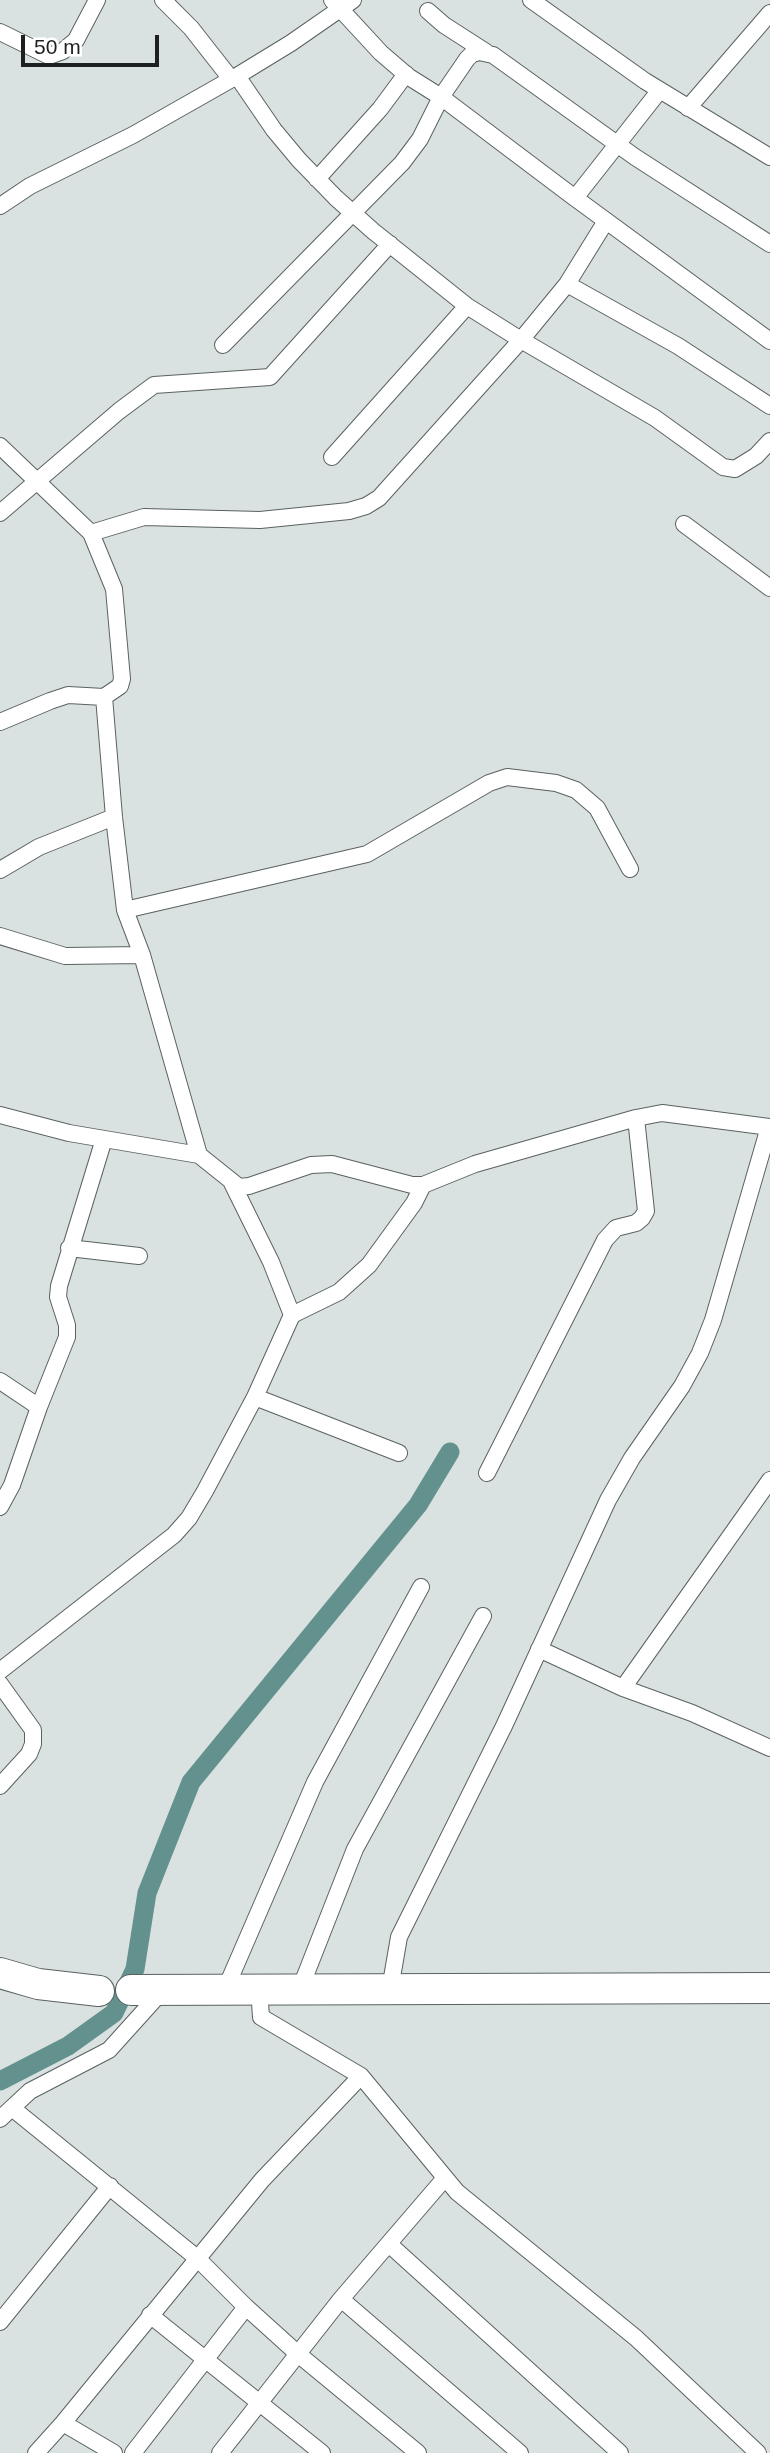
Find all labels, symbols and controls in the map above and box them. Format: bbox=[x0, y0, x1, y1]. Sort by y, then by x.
scale bar bbox=[24, 21, 163, 65]
text: 50 m bbox=[34, 35, 81, 58]

